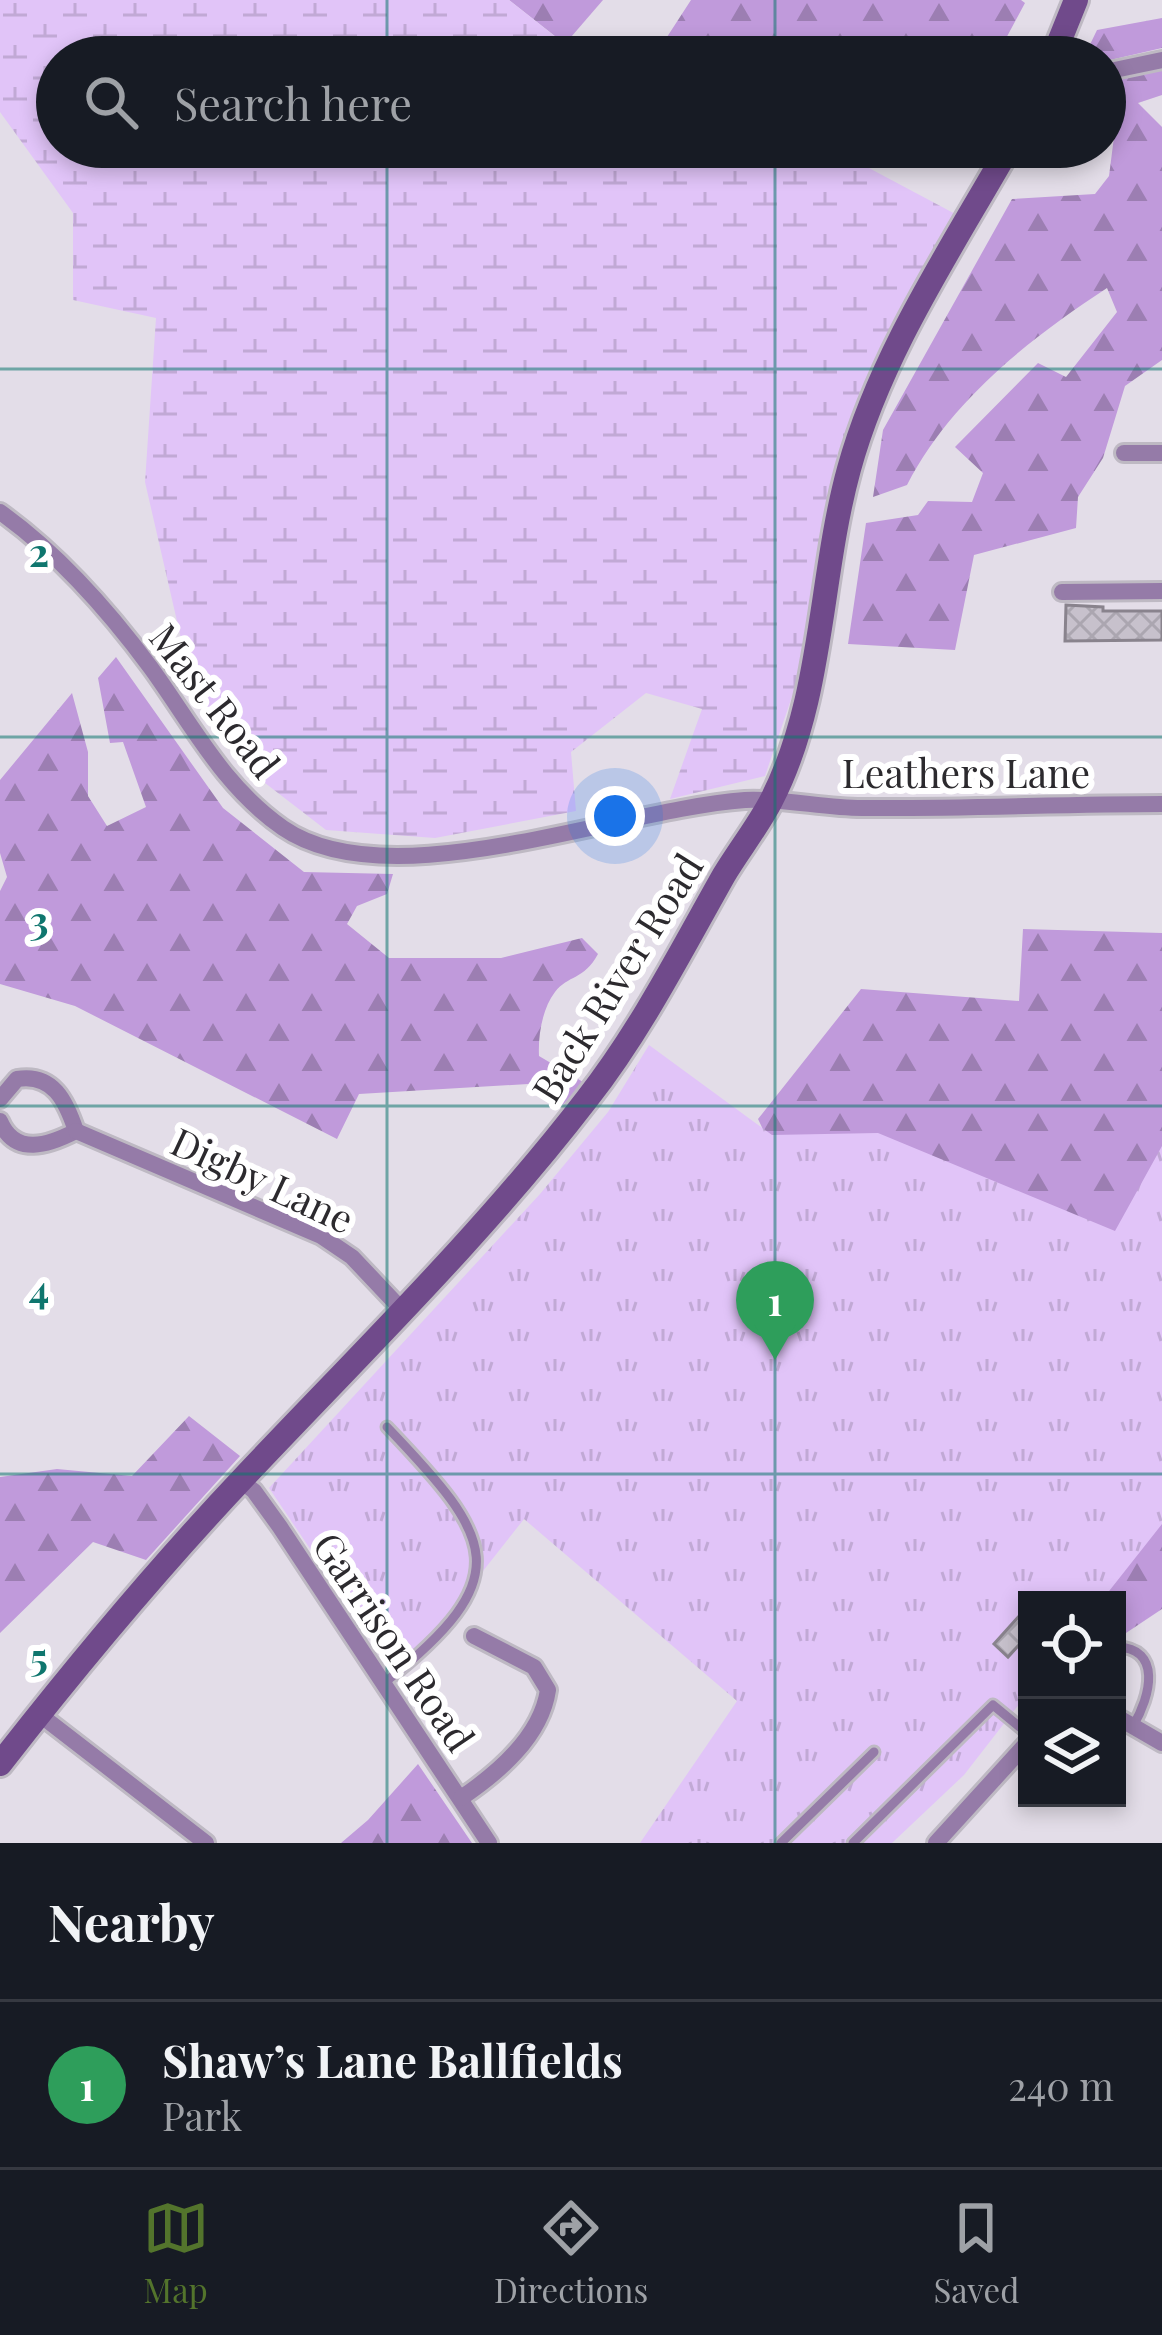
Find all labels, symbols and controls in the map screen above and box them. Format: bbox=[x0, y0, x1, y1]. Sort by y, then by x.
search box bbox=[36, 36, 1126, 168]
icon: search bbox=[78, 69, 144, 135]
text: Search here bbox=[174, 72, 412, 132]
text: 2 bbox=[29, 525, 49, 577]
street label: Mast Road bbox=[139, 612, 293, 788]
street label: Leathers Lane bbox=[842, 746, 1090, 798]
your location bbox=[585, 786, 645, 846]
street label: Back River Road bbox=[519, 843, 713, 1111]
text: 3 bbox=[29, 893, 49, 945]
street label: Digby Lane bbox=[163, 1114, 363, 1244]
pin: 1 bbox=[736, 1261, 814, 1360]
text: 4 bbox=[29, 1262, 49, 1314]
street label: Garrison Road bbox=[303, 1521, 487, 1761]
map controls bbox=[1018, 1591, 1126, 1807]
button: locate bbox=[1018, 1591, 1126, 1699]
text: 5 bbox=[30, 1630, 48, 1682]
button: layers bbox=[1018, 1699, 1126, 1807]
text: Nearby bbox=[48, 1887, 214, 1955]
text: Shaw’s Lane Ballfields bbox=[162, 2029, 623, 2089]
text: 1 bbox=[80, 2059, 94, 2111]
text: 240 m bbox=[1008, 2059, 1114, 2111]
text: Park bbox=[162, 2089, 242, 2141]
tab: Map bbox=[143, 2195, 209, 2311]
tab: Directions bbox=[494, 2195, 648, 2311]
tab: Saved bbox=[934, 2195, 1019, 2311]

